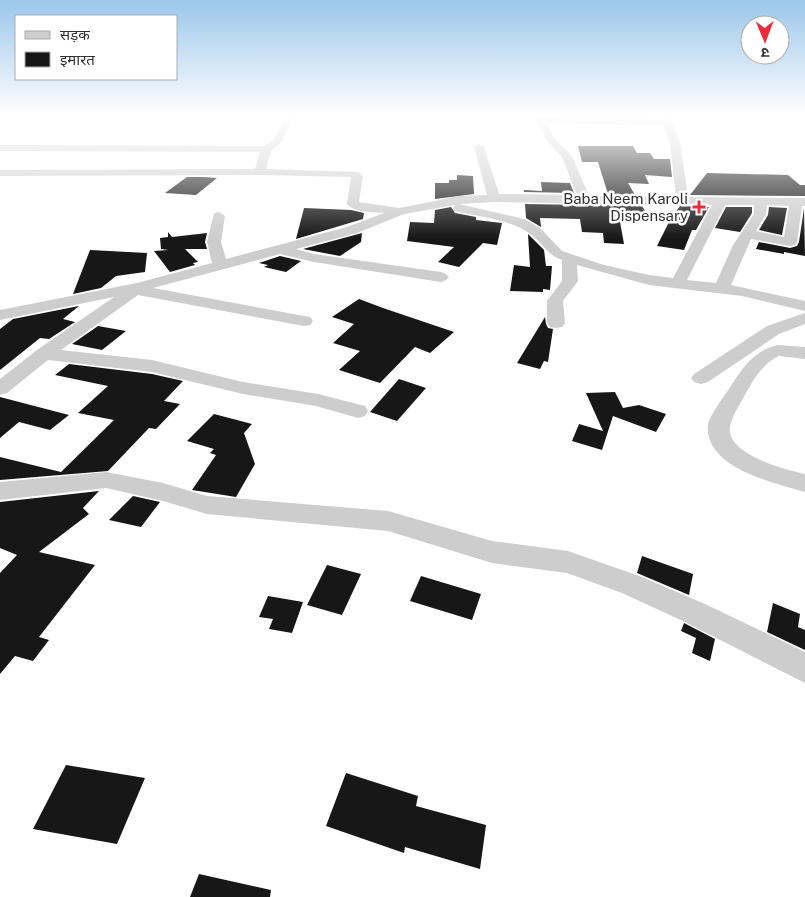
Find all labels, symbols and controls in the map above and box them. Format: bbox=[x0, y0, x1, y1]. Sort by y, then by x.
legend bbox=[15, 15, 178, 80]
north arrow bbox=[740, 15, 790, 65]
text: सड़क bbox=[60, 26, 90, 43]
text: उ bbox=[760, 45, 769, 61]
text: इमारत bbox=[60, 51, 95, 68]
place label: Baba Neem Karoli Dispensary bbox=[563, 190, 688, 224]
marker: Baba Neem Karoli Dispensary bbox=[692, 200, 706, 214]

